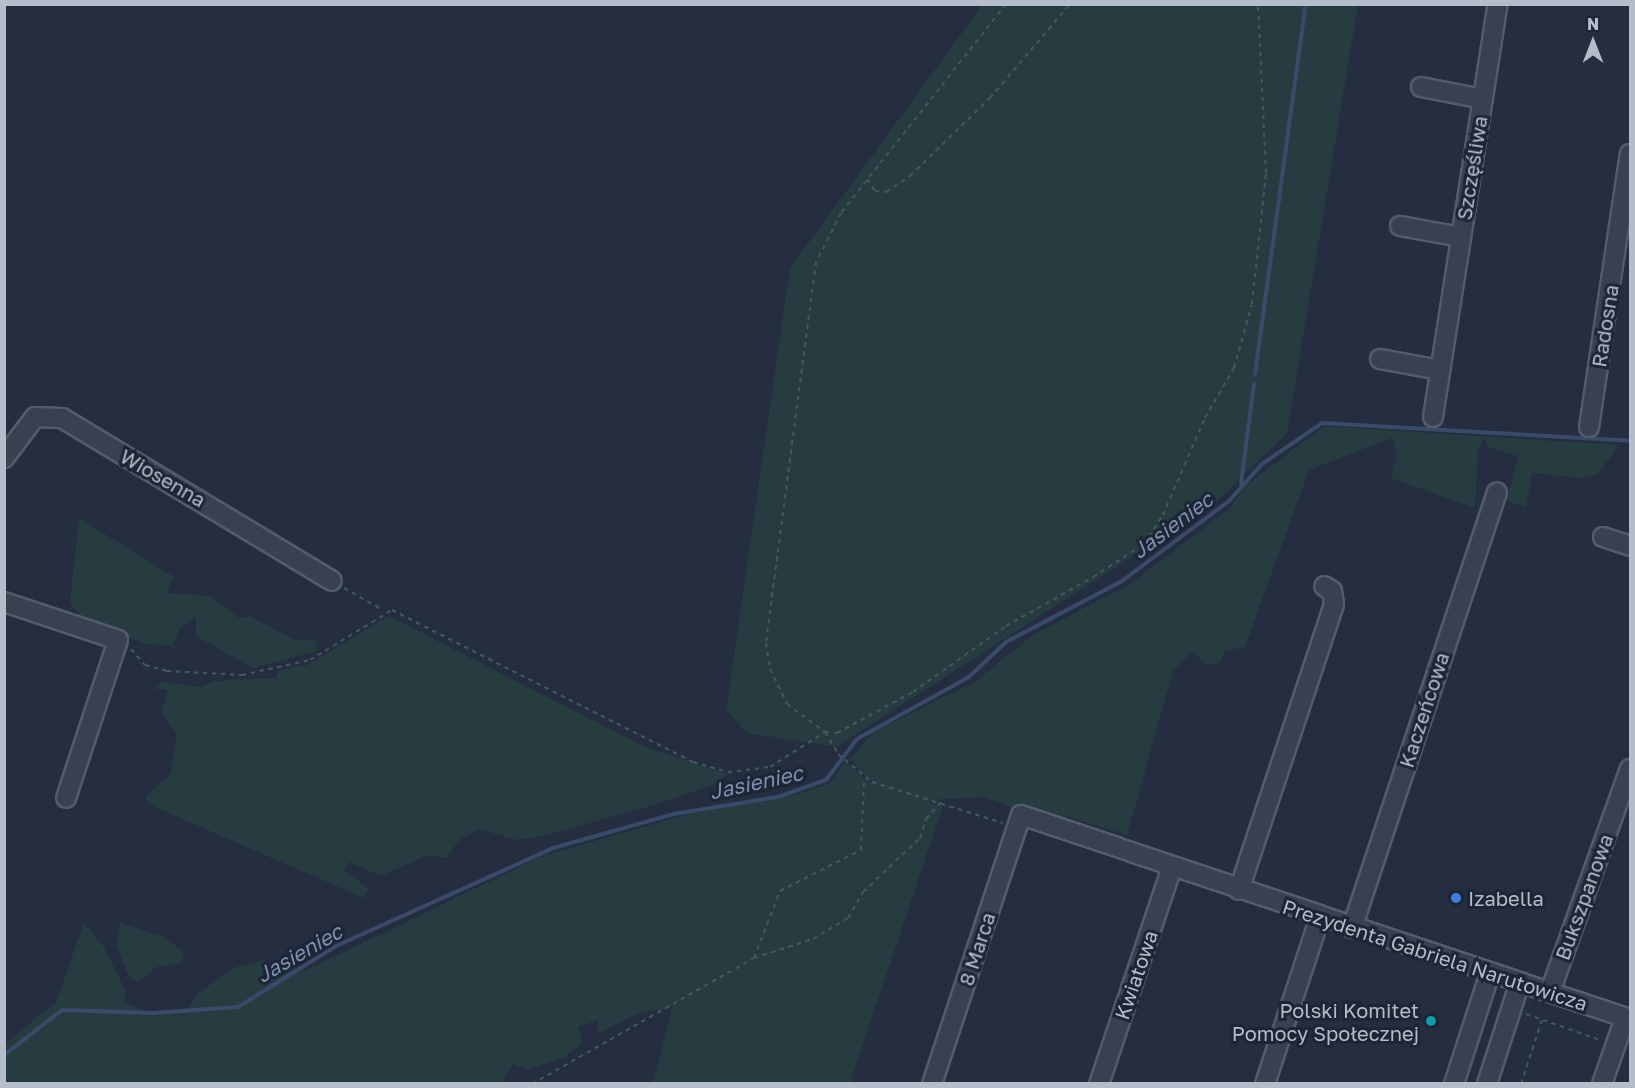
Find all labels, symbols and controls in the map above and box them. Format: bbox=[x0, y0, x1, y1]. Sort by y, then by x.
north arrow bbox=[1563, 12, 1623, 72]
text: N bbox=[1587, 14, 1599, 34]
street label: Szczęśliwa bbox=[1452, 114, 1492, 222]
street label: Radosna bbox=[1587, 283, 1623, 369]
street label: Wiosenna bbox=[116, 444, 210, 512]
water label: Jasieniec bbox=[1127, 486, 1217, 564]
street label: Kaczeńcowa bbox=[1394, 649, 1454, 771]
water label: Jasieniec bbox=[707, 760, 805, 804]
street label: Bukszpanowa bbox=[1550, 831, 1618, 963]
place label: Izabella bbox=[1468, 886, 1544, 910]
marker: Izabella bbox=[1449, 891, 1463, 905]
street label: Prezydenta Gabriela Narutowicza bbox=[1280, 894, 1590, 1016]
street label: 8 Marca bbox=[954, 909, 1000, 989]
water label: Jasieniec bbox=[252, 918, 346, 988]
street label: Kwiatowa bbox=[1110, 927, 1162, 1023]
place label: Polski Komitet Pomocy Społecznej bbox=[1232, 998, 1419, 1045]
marker: Polski Komitet Pomocy Społecznej bbox=[1424, 1014, 1438, 1028]

